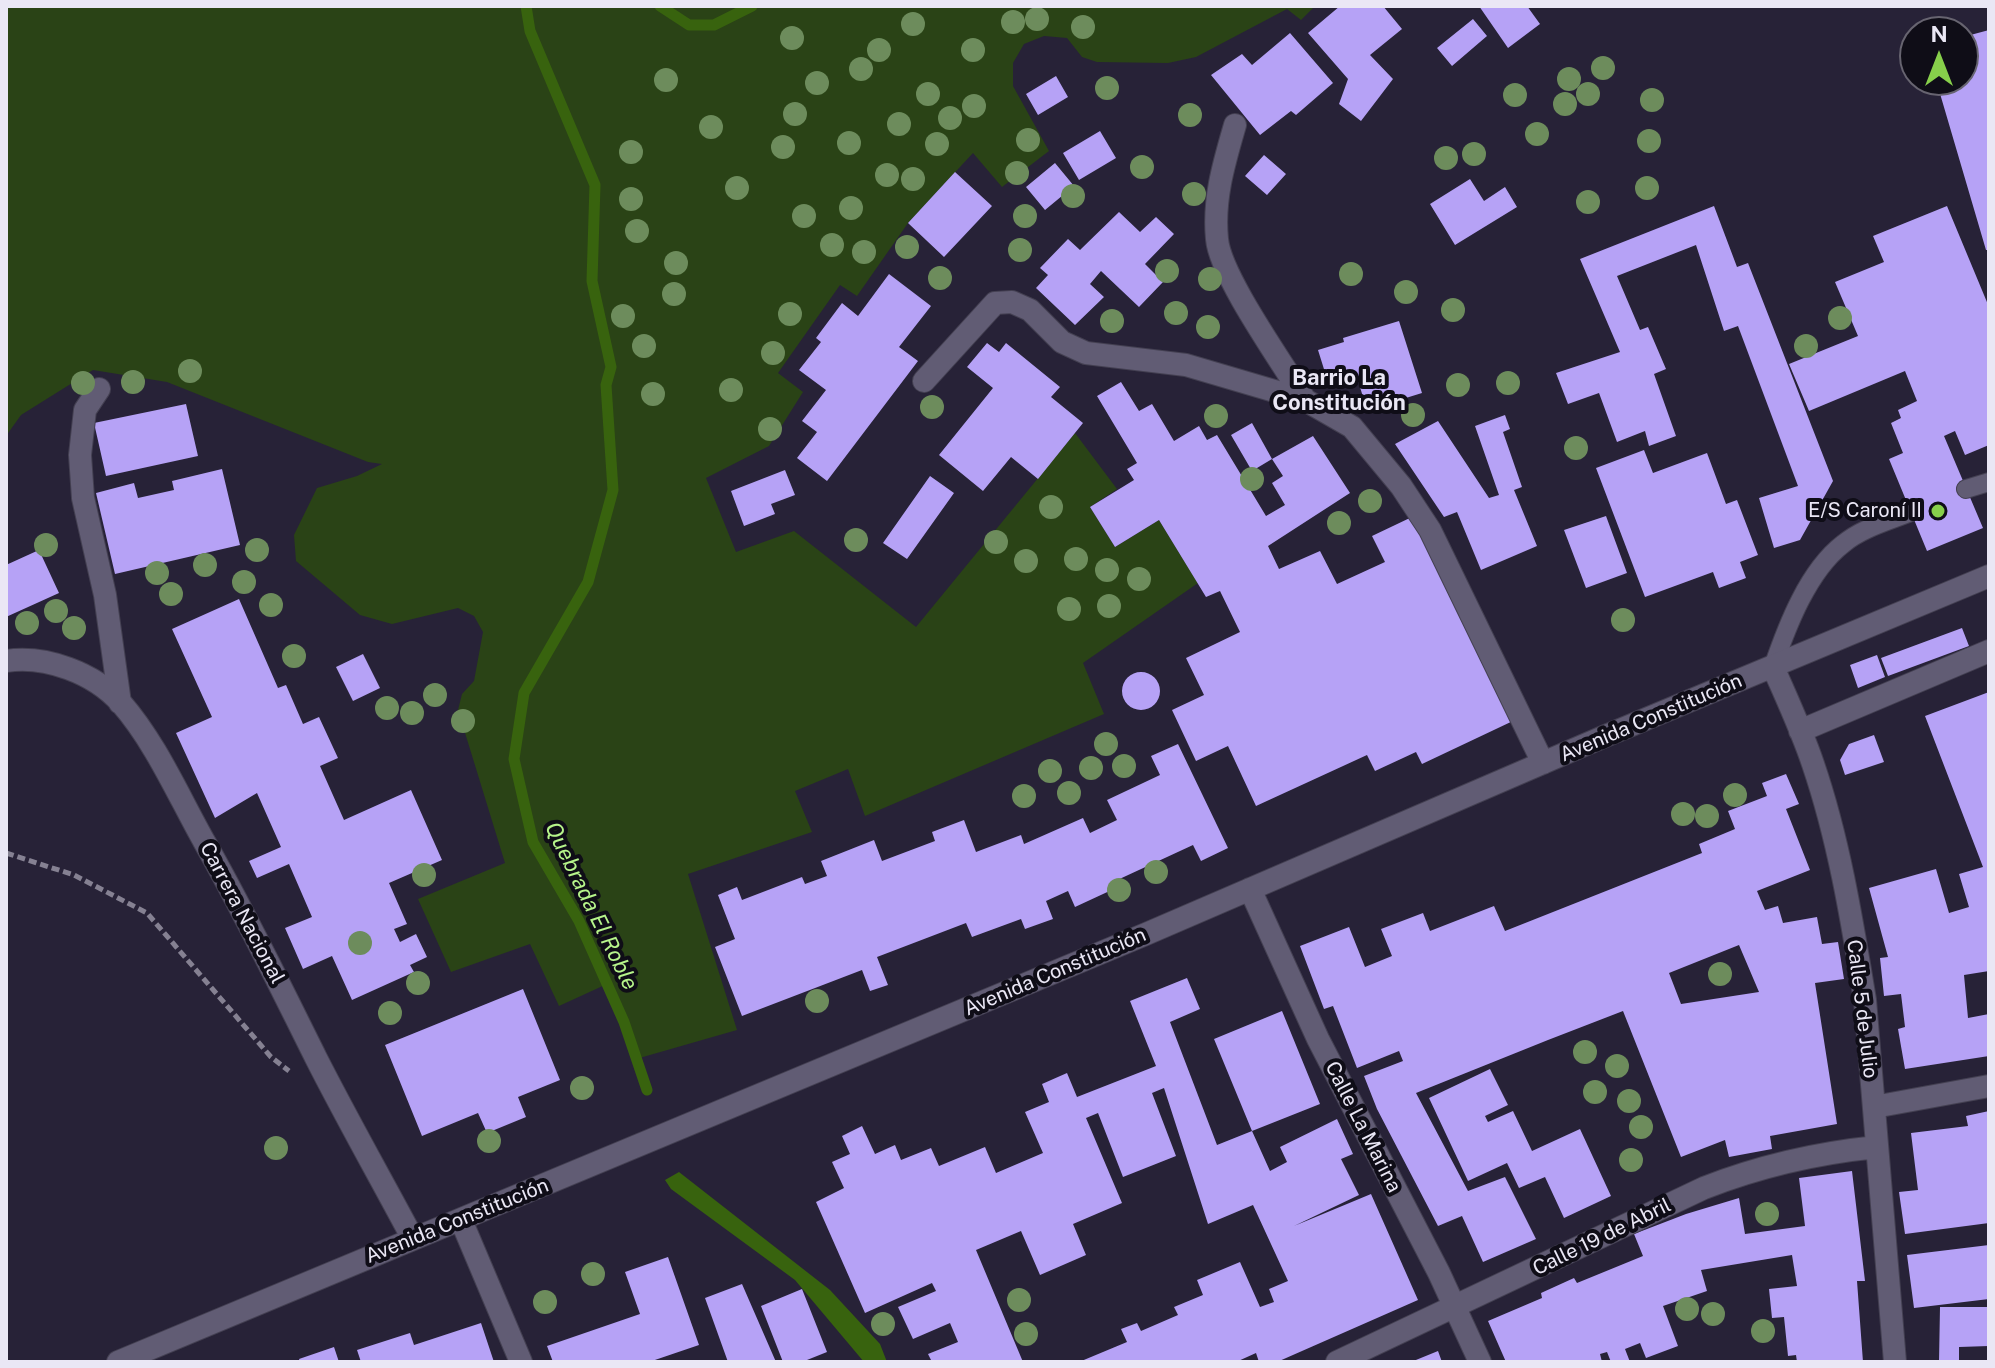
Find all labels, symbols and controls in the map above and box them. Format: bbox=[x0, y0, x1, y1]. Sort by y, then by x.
north arrow bbox=[1899, 16, 1979, 96]
text: N bbox=[1930, 21, 1948, 47]
district label: Barrio La Constitución bbox=[1272, 365, 1406, 416]
place label: E/S Caroní II bbox=[1808, 499, 1922, 523]
marker: E/S Caroní II bbox=[1929, 502, 1947, 520]
street label: Avenida Constitución bbox=[1556, 669, 1746, 767]
water label: Quebrada El Roble bbox=[539, 818, 643, 994]
street label: Carrera Nacional bbox=[195, 838, 289, 988]
street label: Avenida Constitución bbox=[960, 923, 1150, 1021]
street label: Calle 5 de Julio bbox=[1842, 938, 1882, 1080]
street label: Calle La Marina bbox=[1320, 1058, 1406, 1196]
street label: Avenida Constitución bbox=[362, 1173, 552, 1269]
street label: Calle 19 de Abril bbox=[1529, 1193, 1675, 1281]

